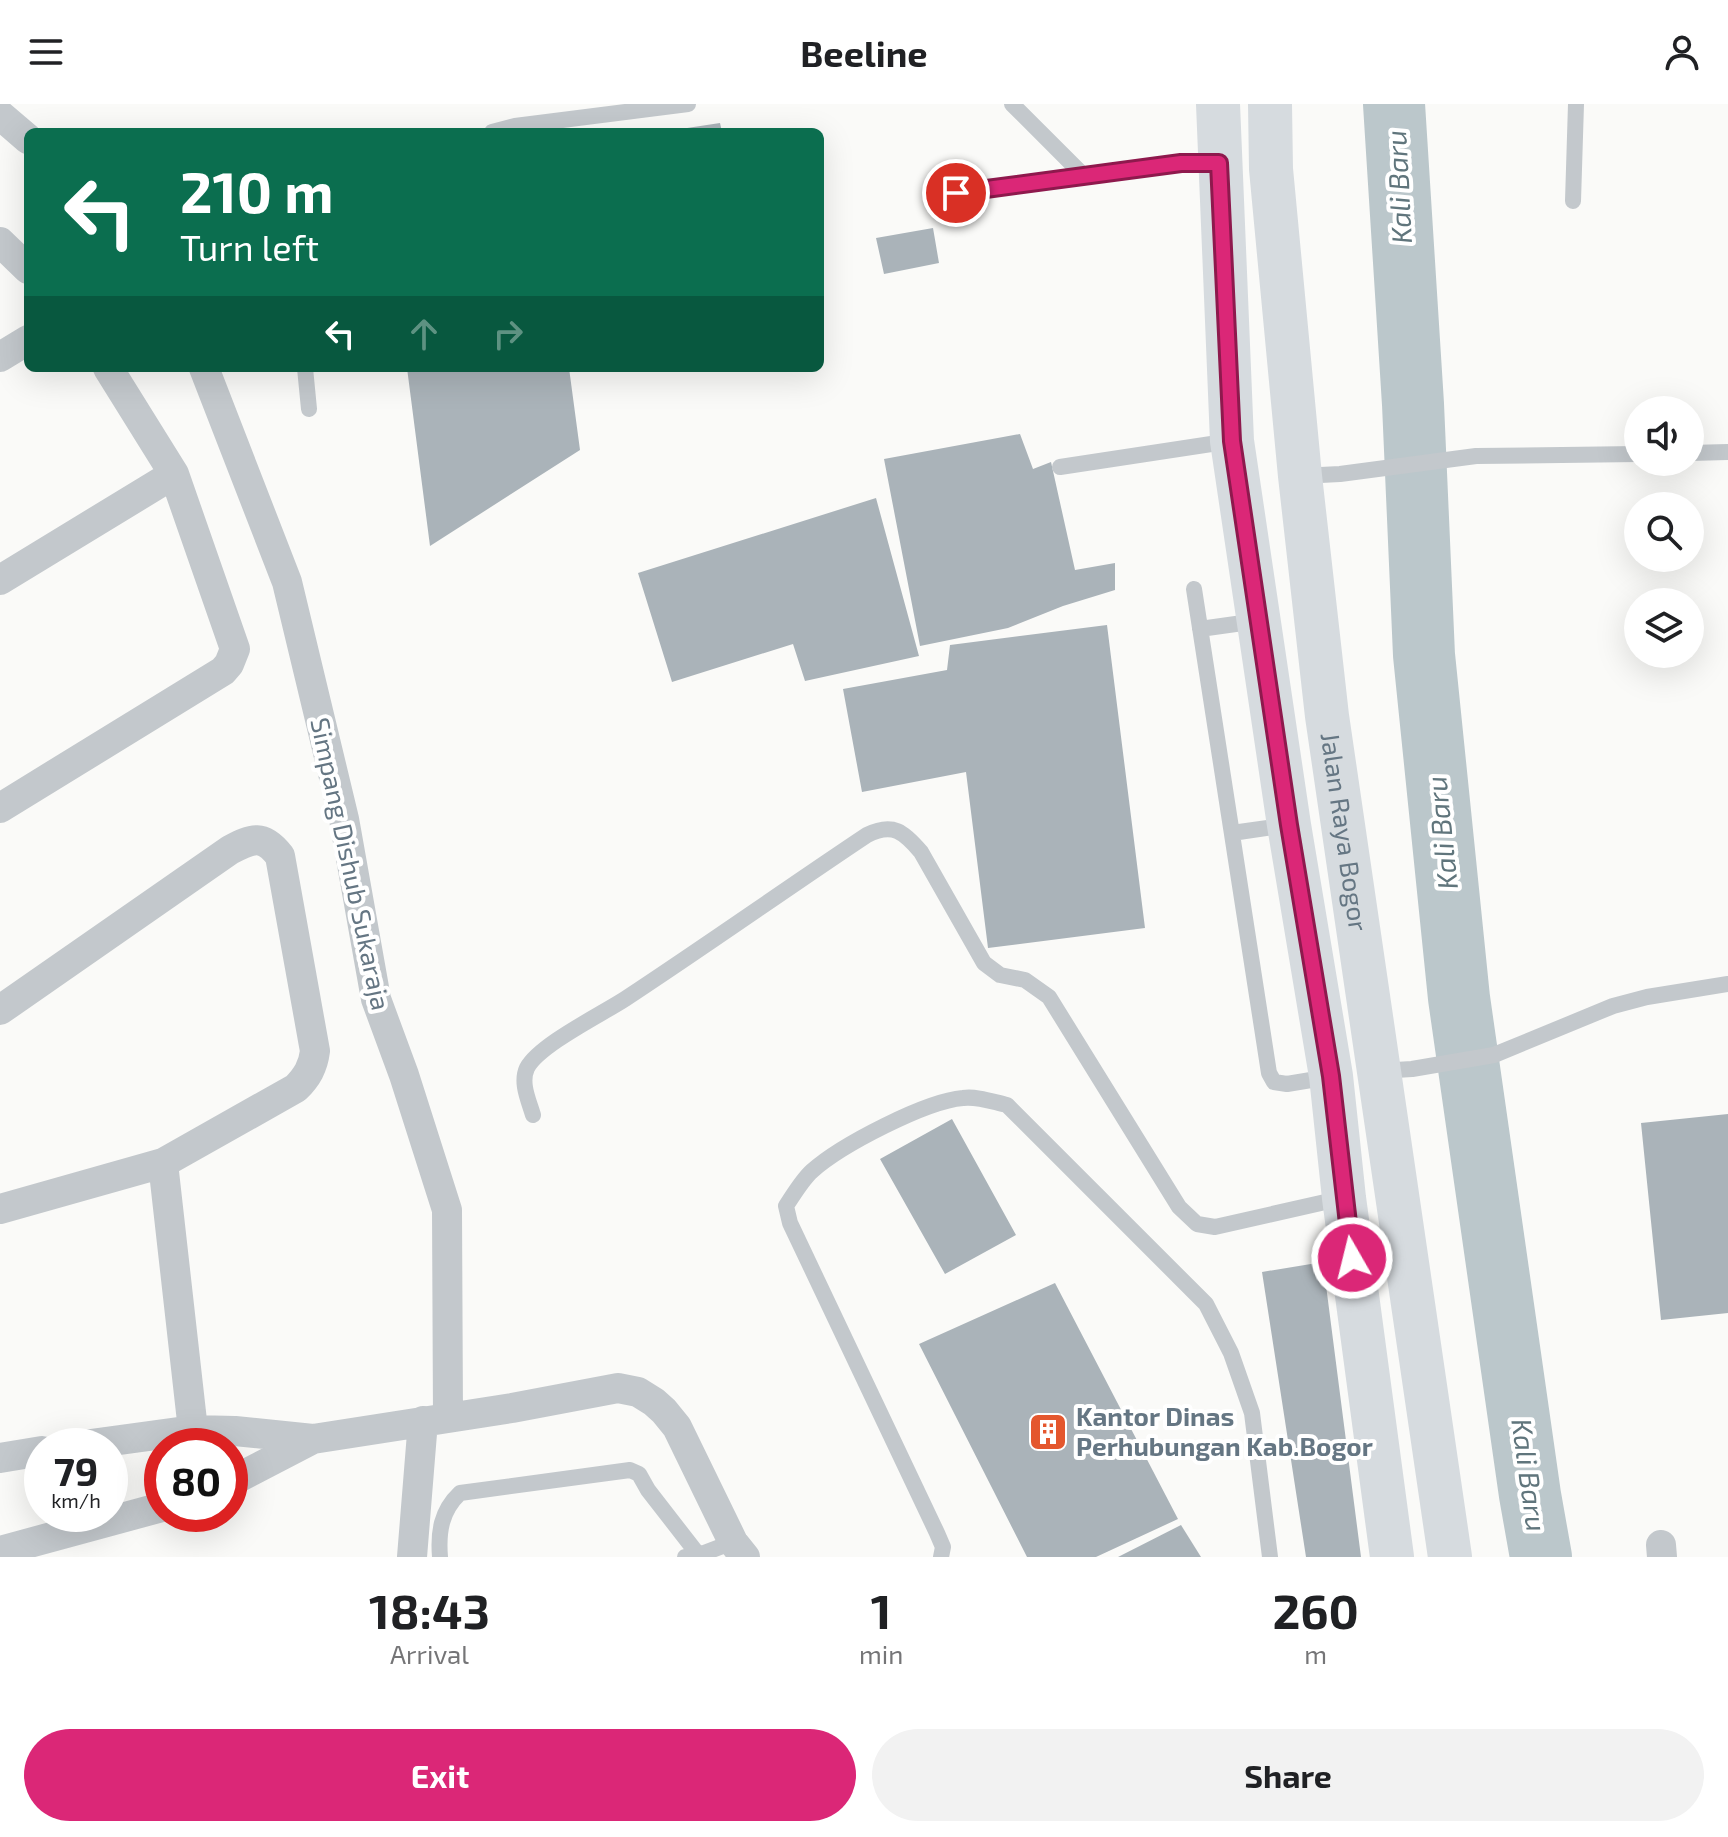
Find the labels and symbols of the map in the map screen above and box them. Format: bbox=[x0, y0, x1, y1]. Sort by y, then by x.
water label: Kali Baru bbox=[1378, 129, 1418, 245]
pin bbox=[922, 159, 990, 227]
street label: Simpang Dishub Sukaraja bbox=[305, 715, 398, 1013]
street label: Jalan Raya Bogor bbox=[1316, 730, 1375, 933]
water label: Kali Baru bbox=[1418, 775, 1464, 892]
position arrow bbox=[1310, 1216, 1394, 1300]
place label: Kantor Dinas Perhubungan Kab.Bogor bbox=[1076, 1400, 1373, 1461]
building icon: Kantor Dinas Perhubungan Kab.Bogor bbox=[1027, 1411, 1069, 1453]
water label: Kali Baru bbox=[1505, 1416, 1555, 1534]
speed limit sign: 80 bbox=[144, 1428, 248, 1532]

